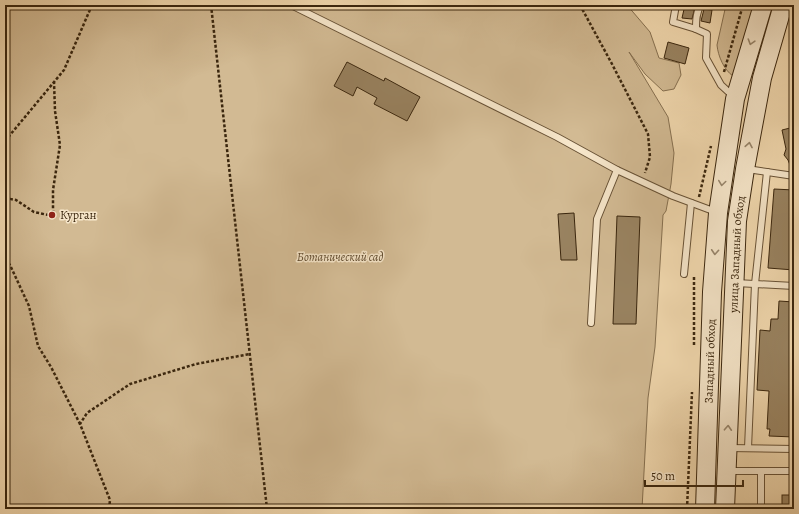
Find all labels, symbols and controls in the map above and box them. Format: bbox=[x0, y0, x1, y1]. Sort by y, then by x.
one-way arrow bbox=[747, 39, 756, 46]
one-way arrow bbox=[745, 142, 753, 148]
one-way arrow bbox=[718, 180, 727, 186]
street label: улица Западный обход bbox=[725, 195, 749, 314]
place label: Курган bbox=[60, 207, 97, 223]
marker: Курган bbox=[47, 210, 57, 220]
park label: Ботанический сад bbox=[297, 249, 383, 265]
one-way arrow bbox=[710, 249, 719, 255]
street label: Западный обход bbox=[700, 319, 719, 404]
one-way arrow bbox=[723, 425, 732, 431]
scale bar bbox=[645, 462, 743, 488]
text: 50 m bbox=[651, 468, 675, 484]

